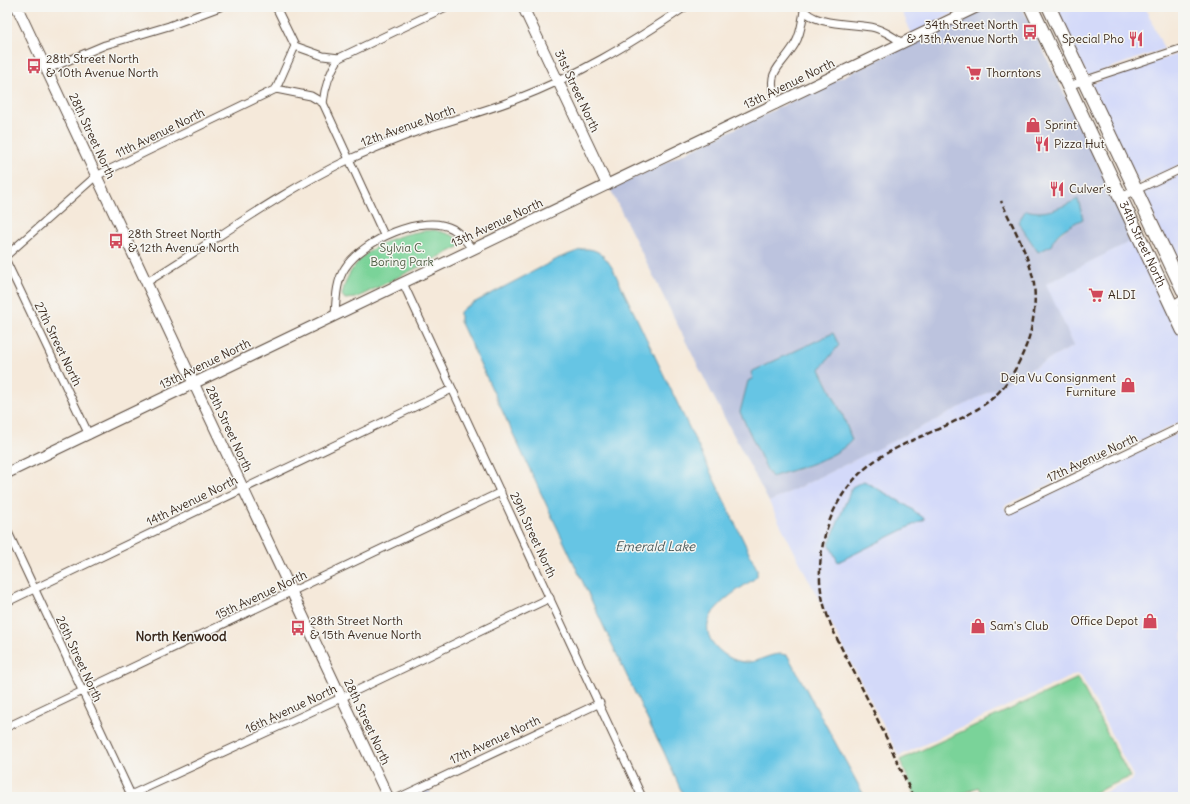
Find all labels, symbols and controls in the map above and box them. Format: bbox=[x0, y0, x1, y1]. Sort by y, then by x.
place label: 34th Street North & 13th Avenue North bbox=[907, 17, 1018, 46]
bus stop icon: 34th Street North & 13th Avenue North bbox=[1021, 23, 1039, 41]
restaurant icon: Special Pho bbox=[1127, 30, 1145, 48]
place label: Special Pho bbox=[1062, 31, 1124, 46]
street label: 31st Street North bbox=[552, 47, 603, 135]
place label: 28th Street North & 10th Avenue North bbox=[46, 51, 158, 80]
street label: 13th Avenue North bbox=[741, 55, 837, 112]
bus stop icon: 28th Street North & 10th Avenue North bbox=[25, 57, 43, 75]
supermarket icon: Thorntons bbox=[965, 64, 983, 82]
place label: Thorntons bbox=[986, 65, 1041, 80]
street label: 28th Street North bbox=[66, 90, 119, 181]
street label: 12th Avenue North bbox=[359, 102, 457, 150]
street label: 11th Avenue North bbox=[113, 104, 207, 161]
shop icon: Sprint bbox=[1024, 116, 1042, 134]
place label: Sprint bbox=[1045, 117, 1077, 132]
restaurant icon: Pizza Hut bbox=[1033, 135, 1051, 153]
place label: Pizza Hut bbox=[1054, 136, 1105, 151]
restaurant icon: Culver's bbox=[1048, 180, 1066, 198]
place label: Culver's bbox=[1069, 181, 1111, 196]
street label: 13th Avenue North bbox=[449, 195, 545, 250]
street label: 34th Street North bbox=[1116, 198, 1170, 289]
place label: 28th Street North & 12th Avenue North bbox=[128, 226, 239, 255]
bus stop icon: 28th Street North & 12th Avenue North bbox=[107, 232, 125, 250]
park label: Sylvia C. Boring Park bbox=[370, 240, 434, 269]
supermarket icon: ALDI bbox=[1087, 286, 1105, 304]
place label: ALDI bbox=[1108, 287, 1136, 302]
street label: 27th Street North bbox=[32, 299, 85, 388]
street label: 13th Avenue North bbox=[157, 335, 253, 392]
place label: Deja Vu Consignment Furniture bbox=[1000, 370, 1116, 399]
shop icon: Deja Vu Consignment Furniture bbox=[1119, 376, 1137, 394]
street label: 28th Street North bbox=[203, 383, 256, 474]
street label: 17th Avenue North bbox=[1044, 430, 1140, 485]
street label: 14th Avenue North bbox=[144, 472, 240, 529]
street label: 29th Street North bbox=[507, 489, 560, 580]
water label: Emerald Lake bbox=[615, 538, 696, 555]
street label: 15th Avenue North bbox=[213, 567, 309, 622]
shop icon: Office Depot bbox=[1141, 612, 1159, 630]
street label: 26th Street North bbox=[53, 613, 106, 704]
place label: 28th Street North & 15th Avenue North bbox=[310, 613, 421, 642]
place label: Office Depot bbox=[1070, 613, 1138, 628]
shop icon: Sam's Club bbox=[969, 617, 987, 635]
place label: Sam's Club bbox=[990, 618, 1049, 633]
bus stop icon: 28th Street North & 15th Avenue North bbox=[289, 619, 307, 637]
district label: North Kenwood bbox=[135, 628, 227, 645]
street label: 28th Street North bbox=[341, 676, 394, 767]
street label: 16th Avenue North bbox=[243, 681, 339, 736]
street label: 17th Avenue North bbox=[447, 712, 543, 767]

